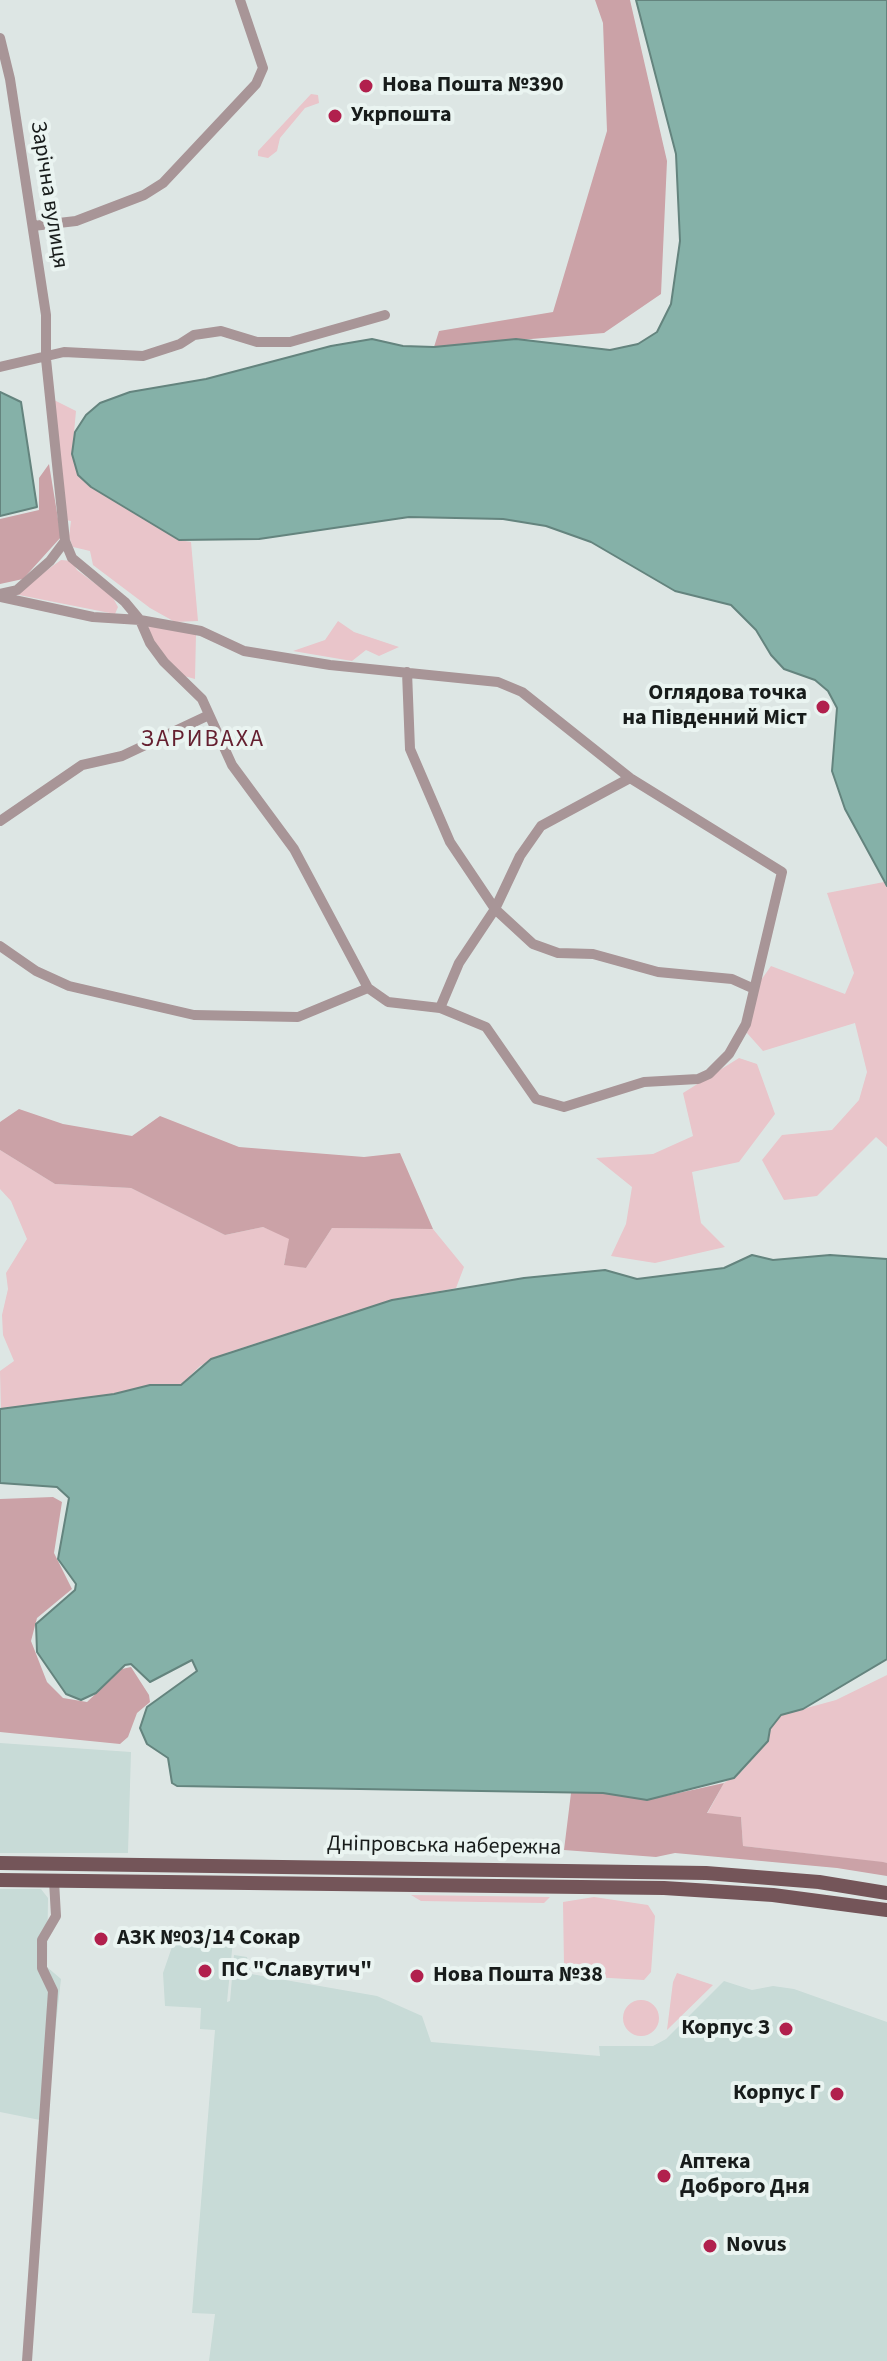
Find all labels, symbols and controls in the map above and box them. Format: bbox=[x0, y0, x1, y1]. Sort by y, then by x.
place label: Нова Пошта №390 bbox=[382, 73, 564, 99]
marker: Нова Пошта №390 bbox=[357, 77, 375, 95]
place label: Укрпошта bbox=[351, 103, 452, 129]
marker: Укрпошта bbox=[326, 107, 344, 125]
street label: Зарічна вулиця bbox=[23, 119, 73, 271]
place label: Оглядова точка на Південний Міст bbox=[622, 681, 807, 732]
marker: Оглядова точка на Південний Міст bbox=[814, 698, 832, 716]
district label: ЗАРИВАХА bbox=[141, 727, 265, 755]
street label: Дніпровська набережна bbox=[327, 1832, 561, 1862]
place label: АЗК №03/14 Сокар bbox=[117, 1926, 300, 1952]
marker: АЗК №03/14 Сокар bbox=[92, 1930, 110, 1948]
place label: ПС "Славутич" bbox=[221, 1958, 372, 1984]
marker: ПС "Славутич" bbox=[196, 1962, 214, 1980]
place label: Нова Пошта №38 bbox=[433, 1963, 603, 1989]
marker: Нова Пошта №38 bbox=[408, 1967, 426, 1985]
place label: Корпус З bbox=[681, 2016, 770, 2042]
marker: Корпус З bbox=[777, 2020, 795, 2038]
place label: Корпус Г bbox=[733, 2081, 821, 2107]
marker: Корпус Г bbox=[828, 2085, 846, 2103]
place label: Аптека Доброго Дня bbox=[680, 2150, 810, 2202]
marker: Аптека Доброго Дня bbox=[655, 2167, 673, 2185]
place label: Novus bbox=[726, 2233, 786, 2259]
marker: Novus bbox=[701, 2237, 719, 2255]

